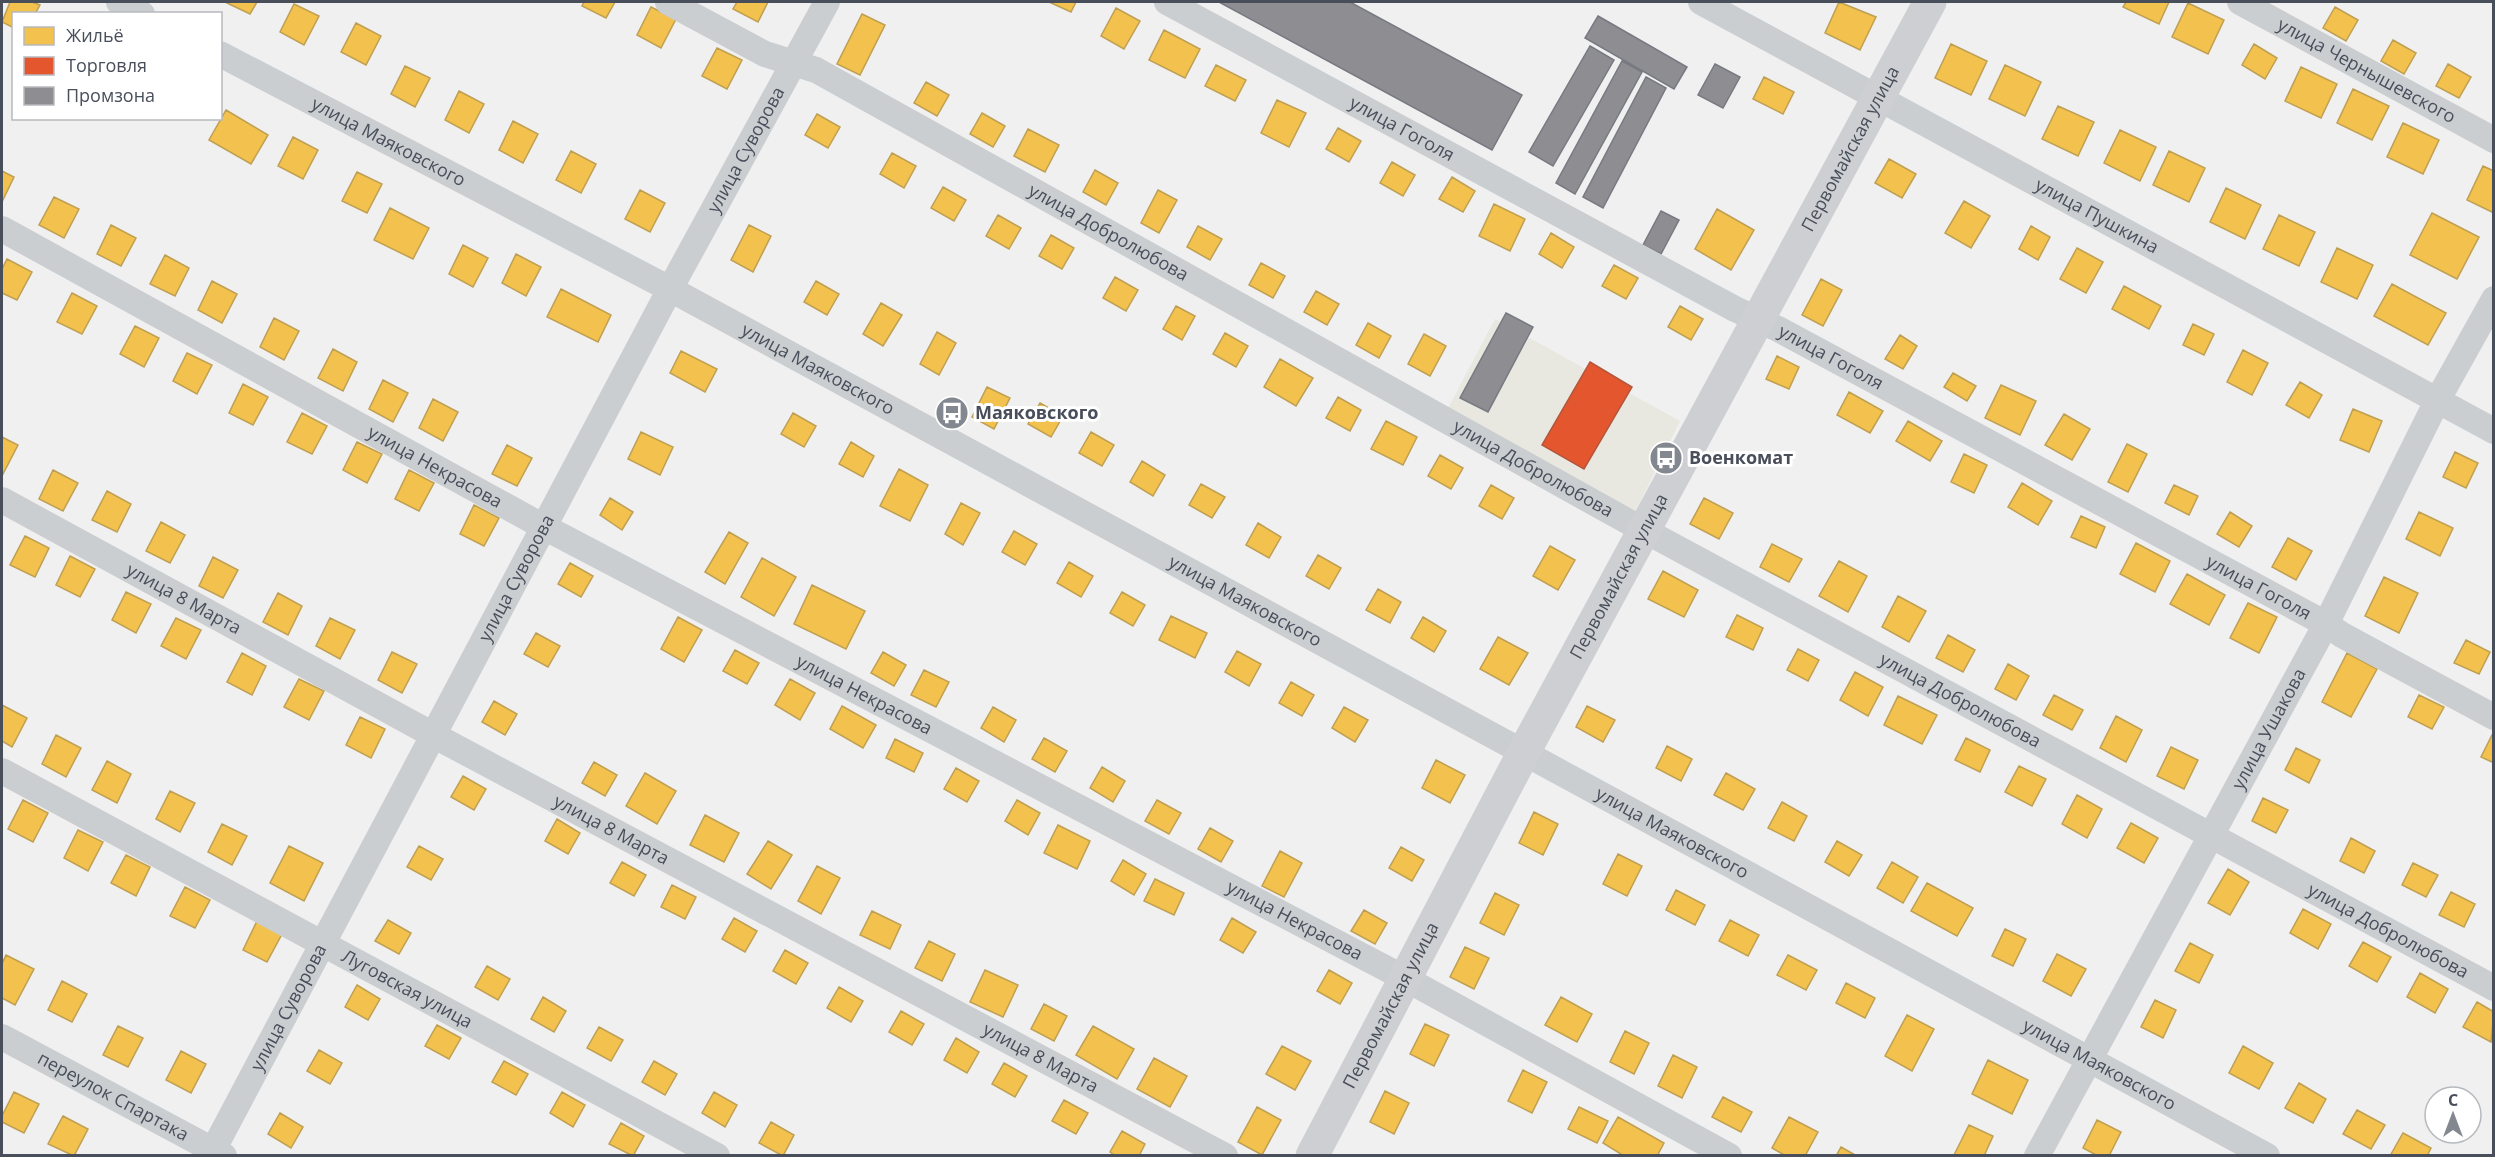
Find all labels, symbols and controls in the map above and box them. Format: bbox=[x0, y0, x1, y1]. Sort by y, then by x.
legend bbox=[12, 12, 222, 120]
street label: улица Чернышевского bbox=[2274, 12, 2460, 128]
text: Жильё bbox=[66, 23, 124, 47]
text: Торговля bbox=[66, 53, 147, 77]
street label: Первомайская улица bbox=[1795, 61, 1904, 235]
street label: улица Суворова bbox=[701, 82, 789, 217]
text: Промзона bbox=[66, 83, 155, 107]
street label: улица Гоголя bbox=[1346, 90, 1459, 166]
street label: улица Маяковского bbox=[308, 91, 470, 191]
street label: улица Пушкина bbox=[2031, 172, 2163, 258]
street label: улица Добролюбова bbox=[1024, 178, 1193, 286]
street label: улица Маяковского bbox=[738, 317, 899, 420]
street label: улица Гоголя bbox=[1775, 318, 1888, 395]
bus stop icon: Маяковского bbox=[934, 395, 970, 431]
place label: Маяковского bbox=[975, 400, 1098, 424]
street label: улица Добролюбова bbox=[1449, 414, 1618, 522]
street label: улица Некрасова bbox=[364, 419, 507, 513]
bus stop icon: Военкомат bbox=[1648, 440, 1684, 476]
place label: Военкомат bbox=[1689, 445, 1793, 469]
street label: Первомайская улица bbox=[1564, 489, 1673, 663]
street label: улица Суворова bbox=[472, 510, 559, 646]
street label: улица Маяковского bbox=[1165, 549, 1326, 652]
street label: улица Гоголя bbox=[2202, 549, 2316, 625]
street label: улица 8 Марта bbox=[123, 557, 246, 639]
street label: улица Добролюбова bbox=[1876, 646, 2046, 753]
street label: улица Некрасова bbox=[792, 648, 937, 740]
street label: улица Ушакова bbox=[2225, 664, 2311, 793]
street label: улица Маяковского bbox=[1592, 781, 1753, 883]
street label: улица 8 Марта bbox=[550, 788, 674, 870]
street label: улица Некрасова bbox=[1223, 874, 1367, 965]
street label: улица Добролюбова bbox=[2304, 877, 2473, 983]
street label: Первомайская улица bbox=[1337, 918, 1444, 1092]
street label: улица Суворова bbox=[244, 939, 331, 1075]
street label: Луговская улица bbox=[338, 943, 477, 1033]
street label: улица Маяковского bbox=[2019, 1013, 2181, 1115]
street label: улица 8 Марта bbox=[979, 1017, 1103, 1098]
street label: переулок Спартака bbox=[34, 1045, 193, 1146]
north arrow bbox=[2423, 1085, 2483, 1145]
text: С bbox=[2448, 1089, 2458, 1111]

